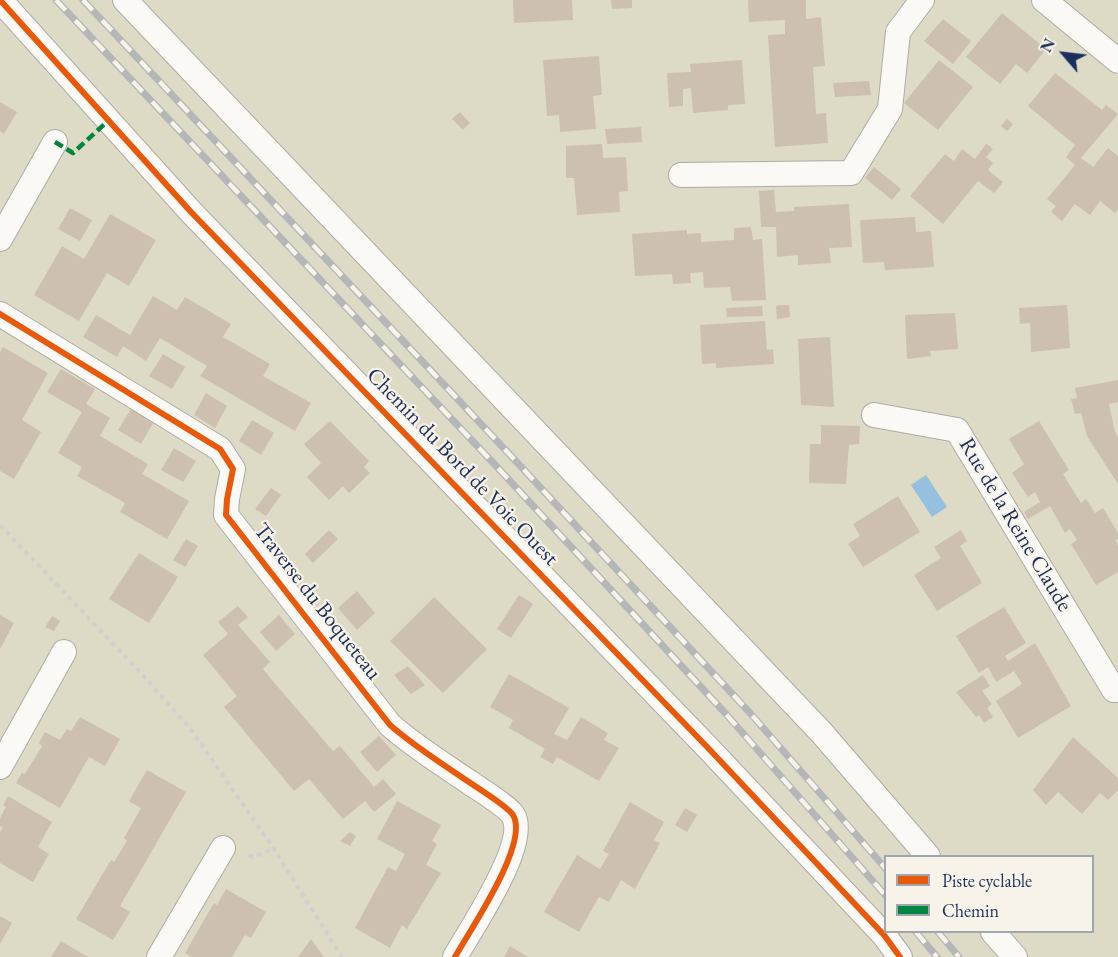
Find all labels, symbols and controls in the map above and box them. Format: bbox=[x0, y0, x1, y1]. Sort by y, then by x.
north arrow bbox=[1034, 24, 1094, 84]
text: N bbox=[1035, 35, 1060, 56]
street label: Chemin du Bord de Voie Ouest bbox=[361, 363, 563, 571]
street label: Rue de la Reine Claude bbox=[953, 433, 1077, 617]
street label: Traverse du Boqueteau bbox=[248, 518, 386, 686]
legend bbox=[884, 855, 1094, 933]
text: Piste cyclable bbox=[942, 869, 1032, 892]
text: Chemin bbox=[942, 899, 999, 922]

